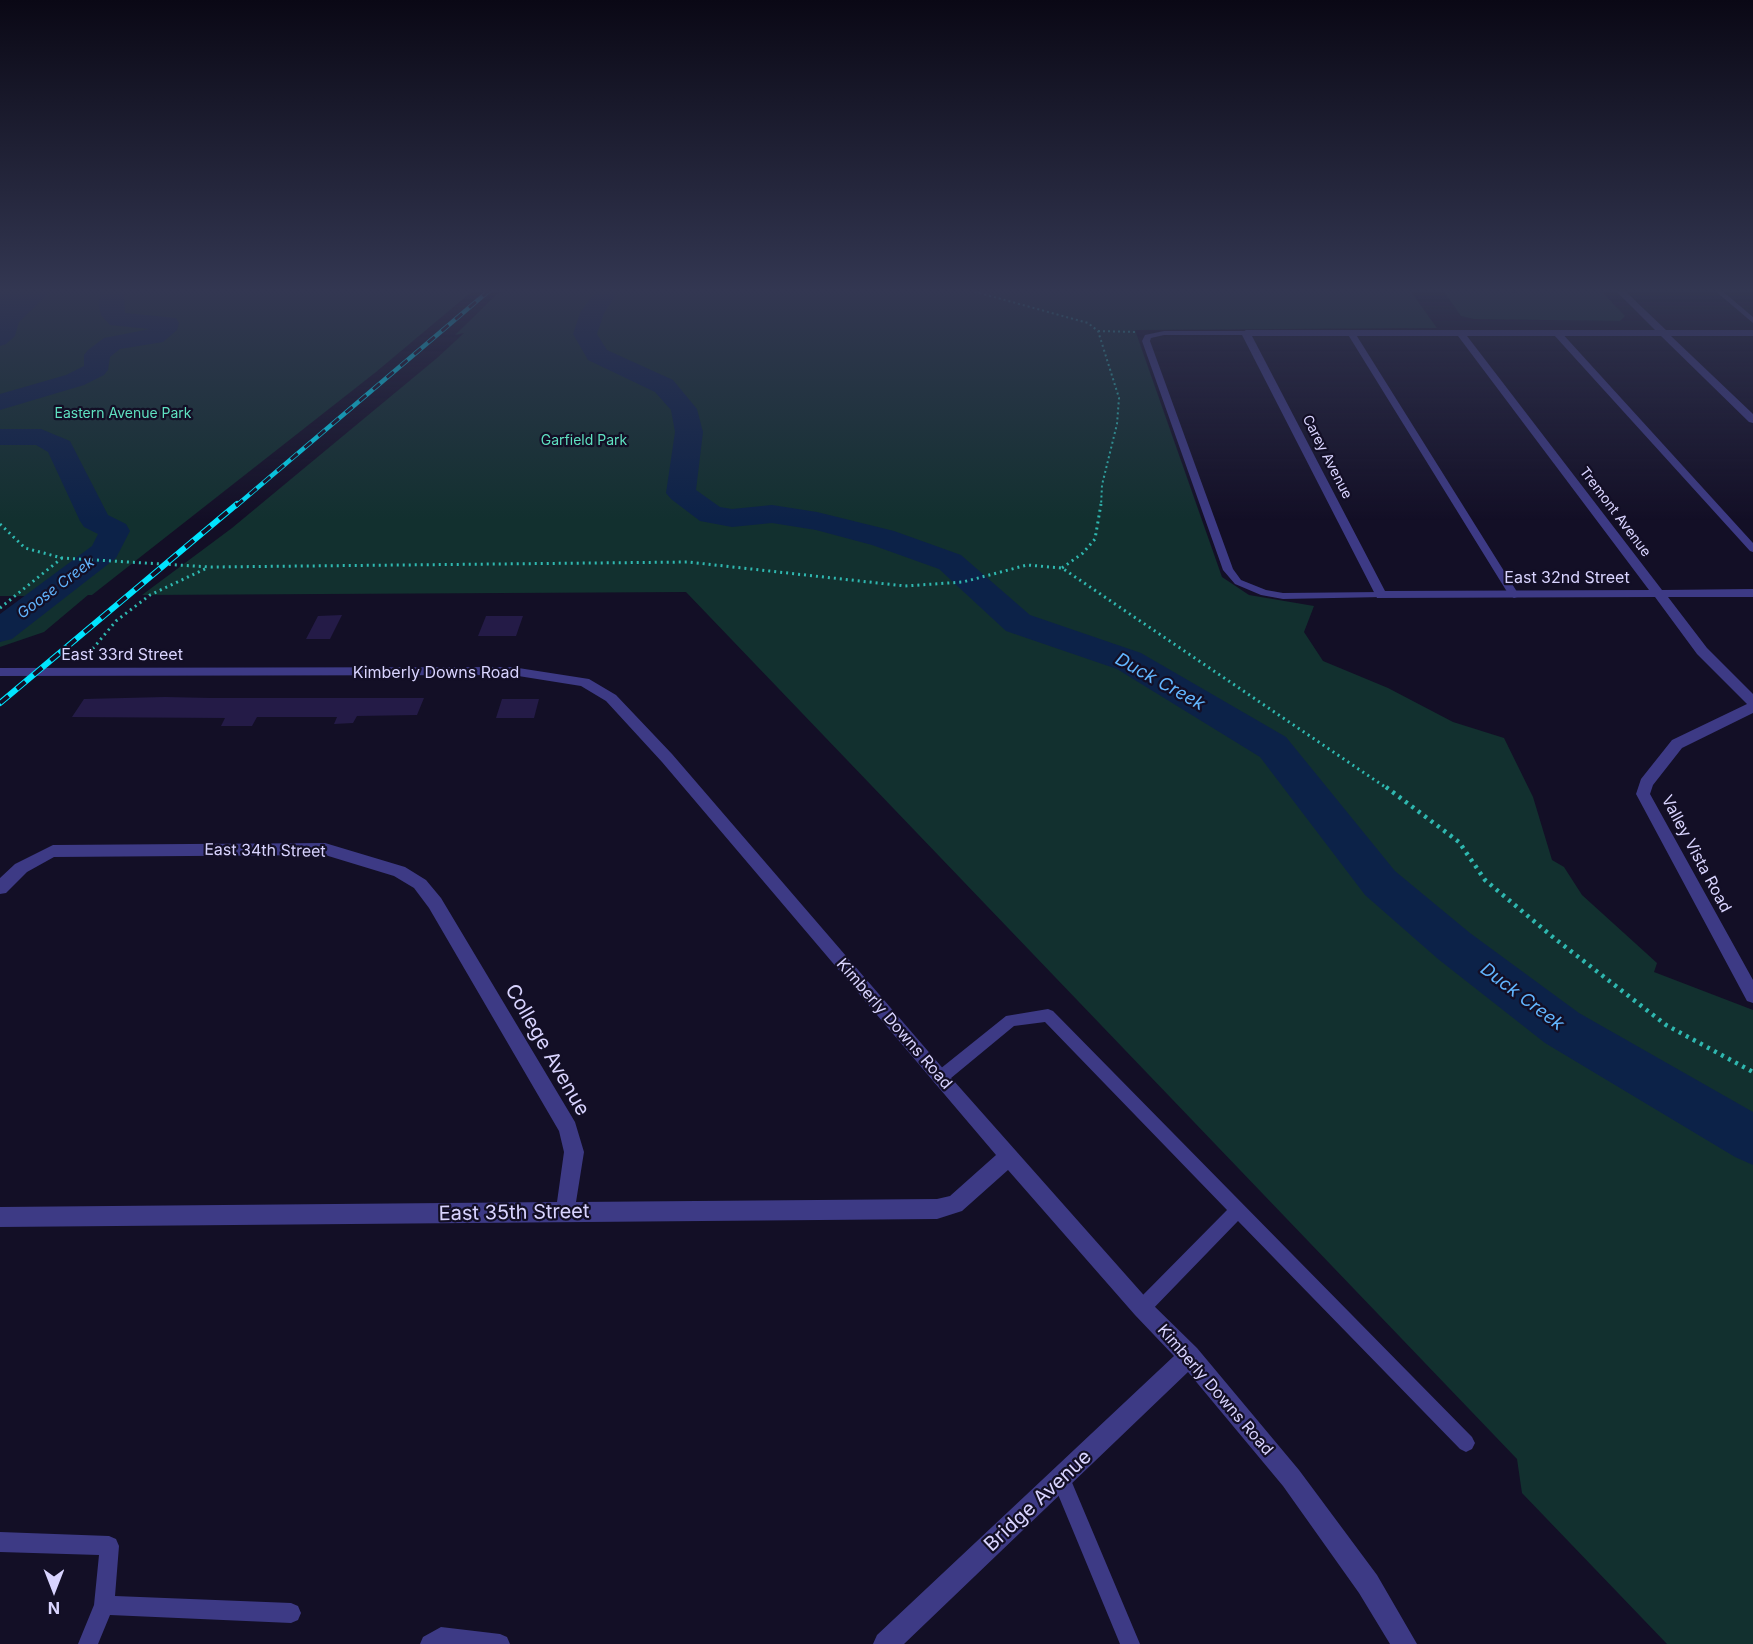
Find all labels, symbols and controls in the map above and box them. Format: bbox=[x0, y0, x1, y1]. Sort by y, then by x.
park label: Eastern Avenue Park bbox=[54, 406, 192, 422]
street label: Carey Avenue bbox=[1299, 412, 1355, 502]
park label: Garfield Park bbox=[541, 433, 627, 449]
street label: Tremont Avenue bbox=[1576, 464, 1654, 560]
water label: Goose Creek bbox=[14, 553, 98, 623]
street label: East 32nd Street bbox=[1504, 568, 1630, 588]
street label: East 33rd Street bbox=[61, 645, 183, 665]
water label: Duck Creek bbox=[1111, 649, 1209, 715]
street label: Kimberly Downs Road bbox=[353, 663, 519, 683]
street label: Valley Vista Road bbox=[1657, 792, 1735, 916]
street label: East 34th Street bbox=[204, 840, 326, 862]
street label: Kimberly Downs Road bbox=[832, 955, 956, 1093]
water label: Duck Creek bbox=[1476, 959, 1568, 1035]
street label: College Avenue bbox=[500, 980, 594, 1120]
street label: East 35th Street bbox=[438, 1200, 590, 1226]
street label: Kimberly Downs Road bbox=[1153, 1321, 1277, 1459]
street label: Bridge Avenue bbox=[979, 1445, 1097, 1557]
north arrow bbox=[24, 1560, 84, 1620]
text: N bbox=[48, 1598, 60, 1618]

